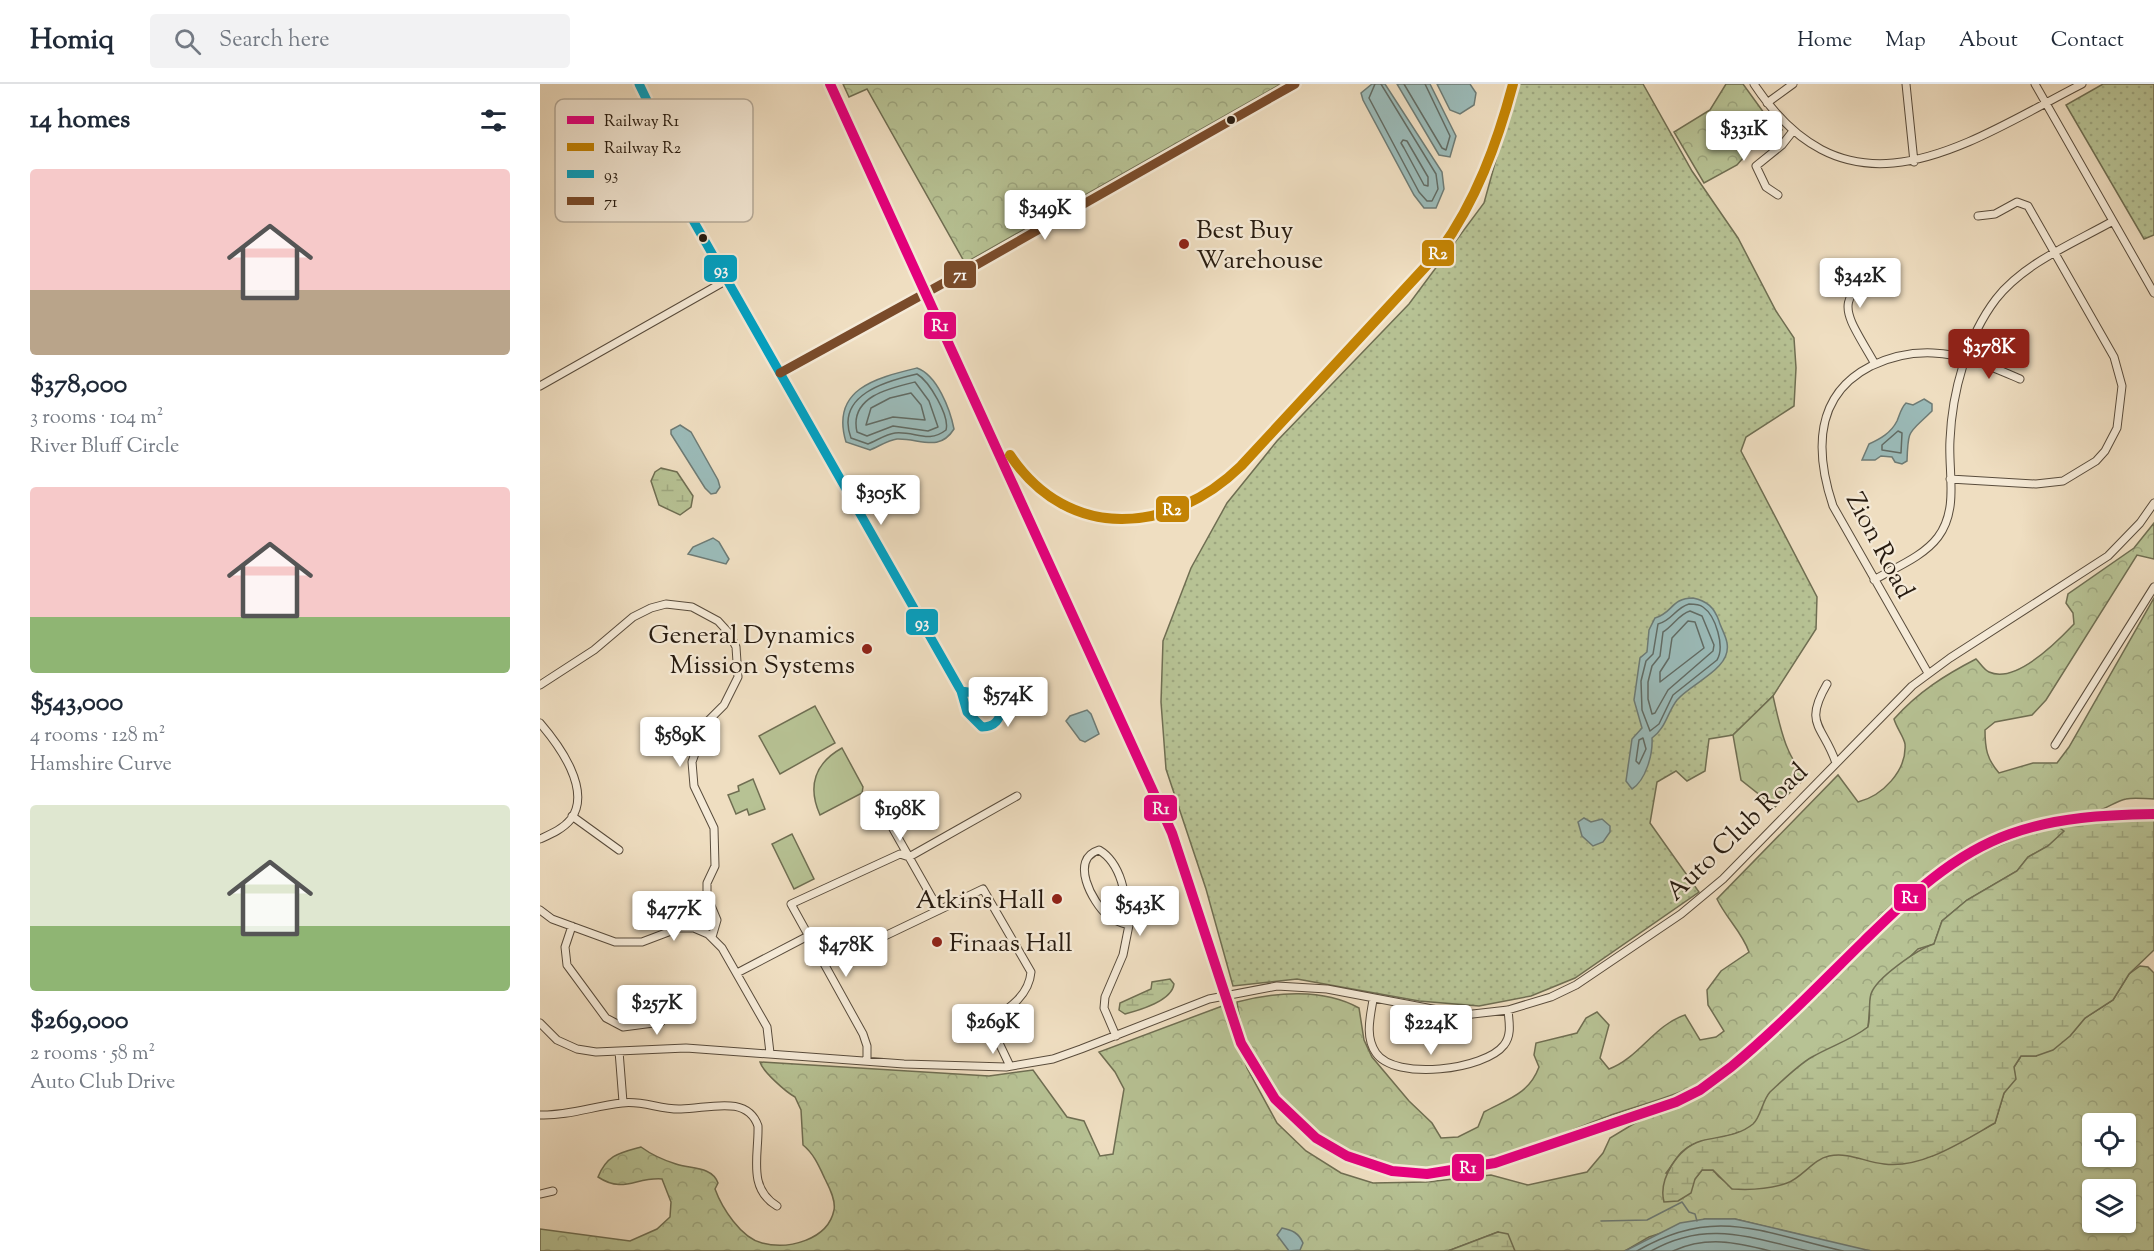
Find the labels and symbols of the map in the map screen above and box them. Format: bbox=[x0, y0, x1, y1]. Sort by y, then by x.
legend bbox=[555, 99, 753, 222]
text: Railway R1 bbox=[604, 111, 680, 134]
pin: $331K bbox=[1702, 111, 1786, 162]
unlabelled marker bbox=[1225, 114, 1237, 126]
text: Railway R2 bbox=[604, 138, 682, 161]
text: 93 bbox=[604, 165, 618, 188]
pin: $349K bbox=[1003, 190, 1087, 241]
text: 71 bbox=[604, 192, 618, 215]
place label: Best Buy Warehouse bbox=[1196, 213, 1323, 280]
unlabelled marker bbox=[697, 232, 709, 244]
marker: Best Buy Warehouse bbox=[1177, 237, 1191, 251]
line badge: R2 bbox=[1421, 239, 1455, 267]
text: R2 bbox=[1429, 244, 1448, 267]
line badge: 93 bbox=[703, 254, 738, 283]
pin: $342K bbox=[1818, 258, 1902, 309]
text: 93 bbox=[714, 260, 729, 283]
line badge: 71 bbox=[943, 260, 977, 289]
text: 71 bbox=[953, 265, 967, 288]
line badge: R1 bbox=[923, 311, 957, 340]
text: R1 bbox=[932, 316, 949, 339]
pin: $378K bbox=[1947, 329, 2031, 380]
pin: $305K bbox=[839, 475, 923, 526]
street label: Zion Road bbox=[1835, 487, 1922, 606]
line badge: R2 bbox=[1155, 495, 1190, 523]
text: R2 bbox=[1163, 500, 1182, 523]
line badge: 93 bbox=[905, 608, 939, 636]
text: 93 bbox=[915, 613, 930, 636]
place label: General Dynamics Mission Systems bbox=[648, 618, 855, 685]
marker: General Dynamics Mission Systems bbox=[860, 642, 874, 656]
pin: $574K bbox=[966, 677, 1050, 728]
pin: $589K bbox=[638, 717, 722, 768]
street label: Auto Club Road bbox=[1658, 755, 1817, 910]
pin: $198K bbox=[858, 791, 942, 842]
line badge: R1 bbox=[1143, 794, 1178, 822]
text: R1 bbox=[1153, 799, 1170, 822]
place label: Atkins Hall bbox=[916, 883, 1045, 920]
line badge: R1 bbox=[1893, 883, 1927, 912]
pin: $543K bbox=[1098, 886, 1182, 937]
text: R1 bbox=[1902, 888, 1919, 911]
pin: $477K bbox=[632, 891, 716, 942]
marker: Atkins Hall bbox=[1050, 892, 1064, 906]
place label: Finaas Hall bbox=[949, 926, 1073, 963]
pin: $478K bbox=[804, 927, 888, 978]
marker: Finaas Hall bbox=[930, 935, 944, 949]
pin: $257K bbox=[615, 985, 699, 1036]
pin: $269K bbox=[951, 1004, 1035, 1055]
pin: $224K bbox=[1389, 1005, 1473, 1056]
line badge: R1 bbox=[1451, 1153, 1485, 1182]
text: R1 bbox=[1460, 1158, 1477, 1181]

